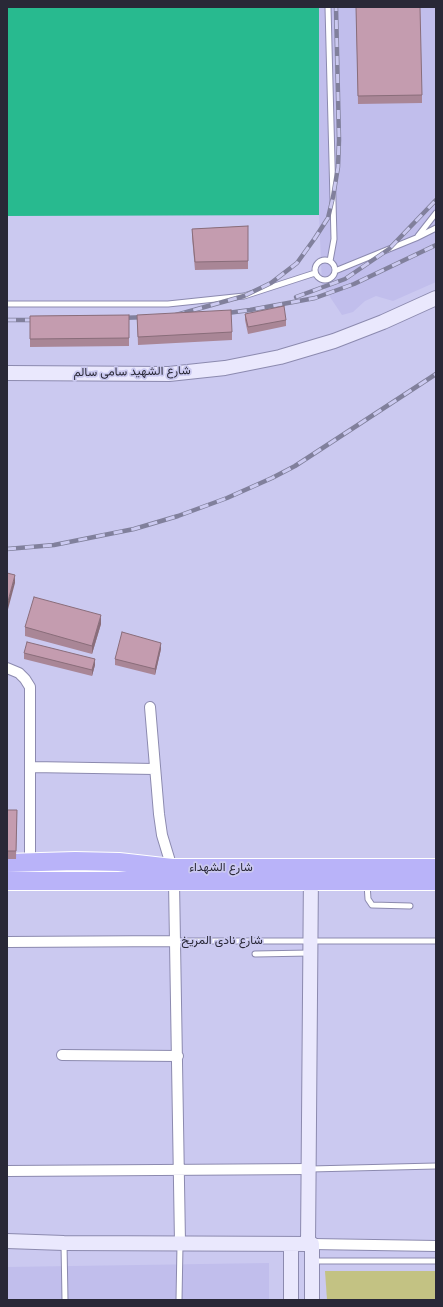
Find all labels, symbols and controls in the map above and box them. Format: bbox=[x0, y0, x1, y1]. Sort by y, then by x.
street label: شارع الشهيد سامى سالم bbox=[73, 364, 191, 380]
street label: شارع الشهداء bbox=[189, 861, 253, 875]
street label: شارع نادى المريخ bbox=[181, 934, 263, 948]

